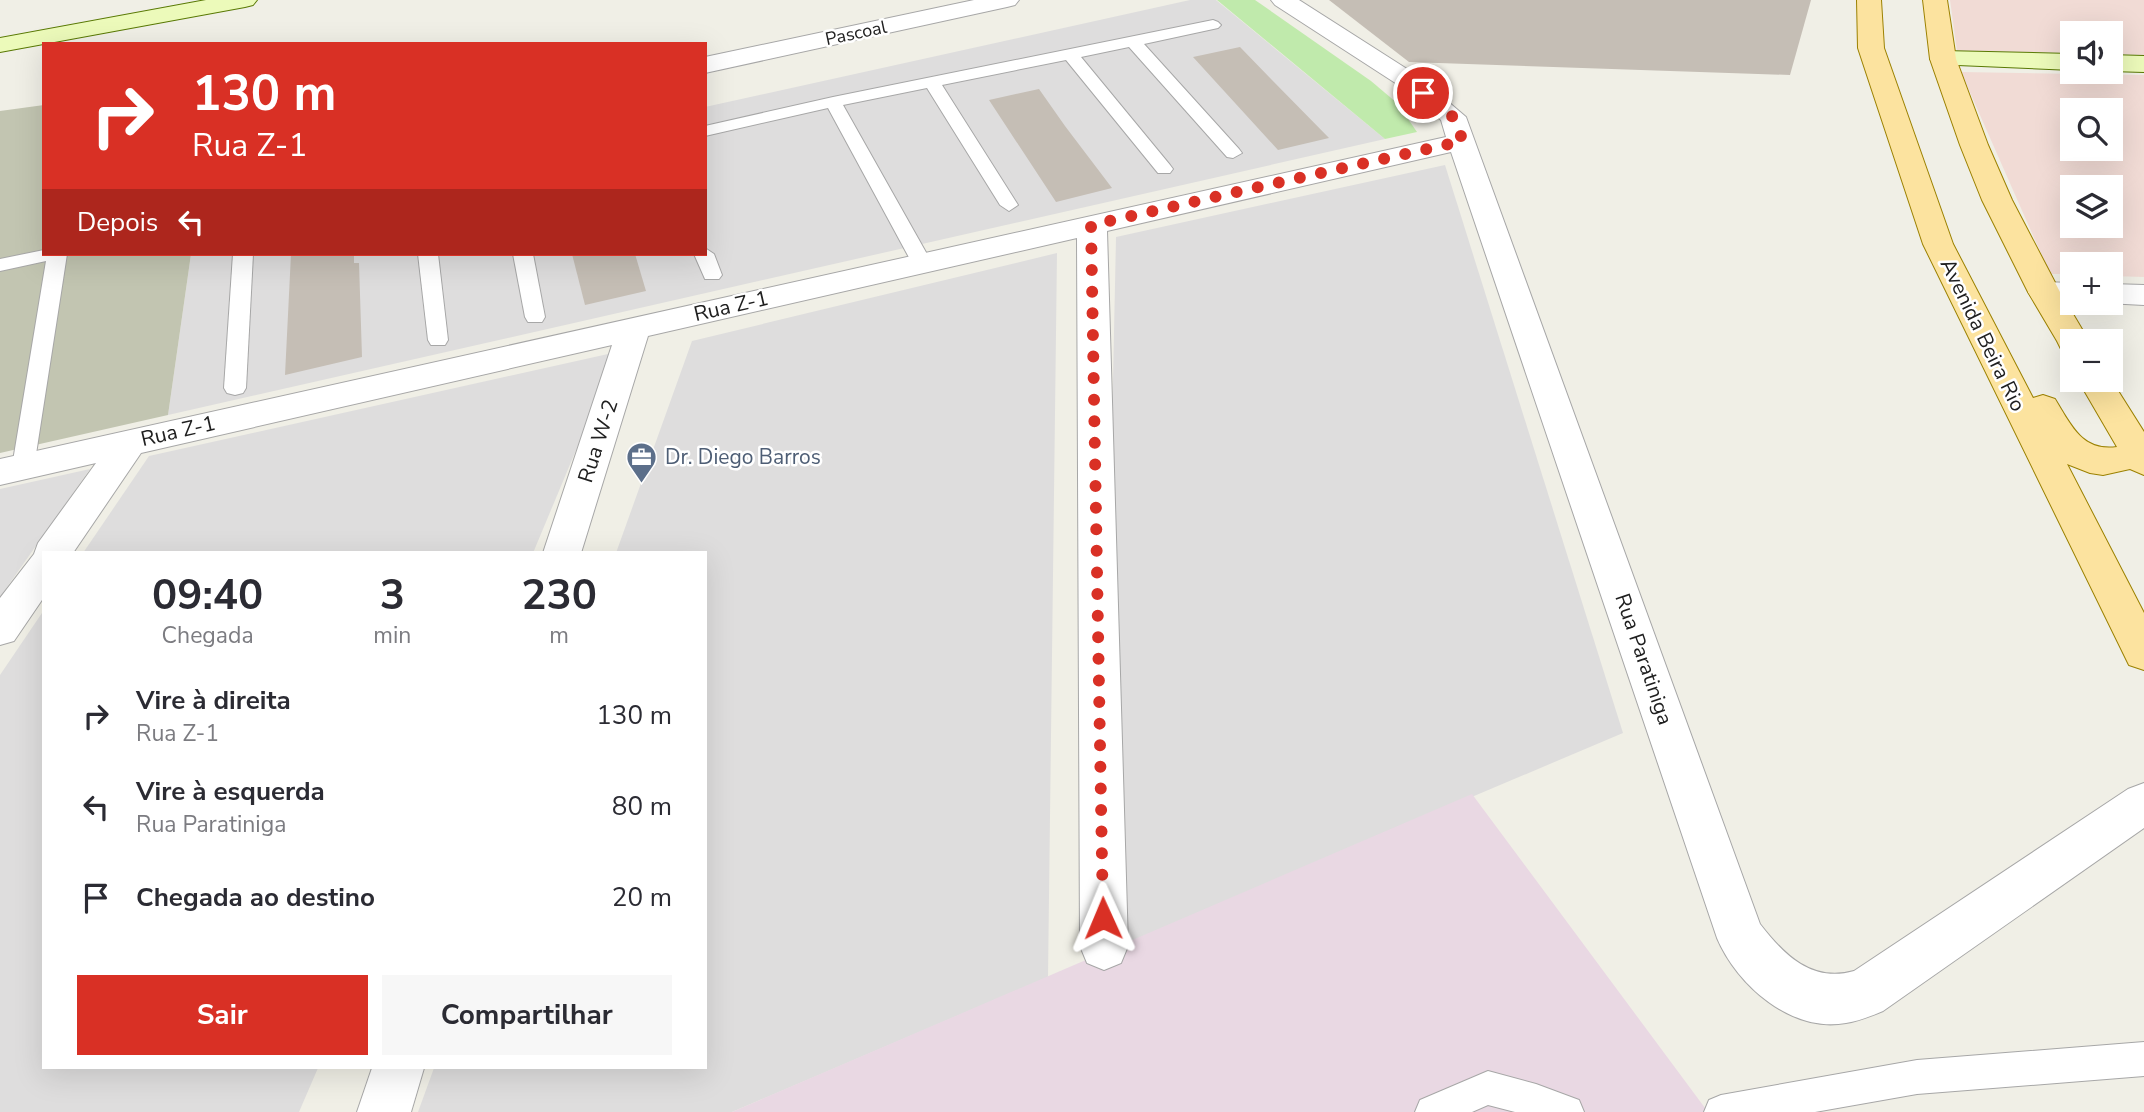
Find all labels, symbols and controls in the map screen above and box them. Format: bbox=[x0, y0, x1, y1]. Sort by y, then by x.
street label: Pascoal bbox=[823, 15, 890, 51]
map controls bbox=[2060, 21, 2123, 392]
button: sound bbox=[2060, 21, 2123, 84]
text: 130 m bbox=[192, 60, 336, 127]
pin bbox=[1393, 63, 1453, 123]
icon: right bbox=[77, 70, 168, 161]
icon: arrive bbox=[1404, 74, 1442, 112]
button: search bbox=[2060, 98, 2123, 161]
text: Rua Z-1 bbox=[192, 124, 308, 167]
button: layers bbox=[2060, 175, 2123, 238]
icon: left bbox=[172, 203, 210, 241]
text: Depois bbox=[77, 205, 158, 240]
button: + bbox=[2060, 252, 2123, 315]
street label: Avenida Beira Rio bbox=[1934, 254, 2032, 416]
street label: Rua Z-1 bbox=[691, 284, 771, 328]
button: − bbox=[2060, 329, 2123, 392]
street label: Rua W-2 bbox=[571, 396, 625, 486]
street label: Rua Z-1 bbox=[138, 409, 218, 453]
office icon: Dr. Diego Barros bbox=[625, 440, 659, 484]
place label: Dr. Diego Barros bbox=[665, 443, 821, 471]
text: 09:40 bbox=[152, 567, 263, 624]
text: 3 bbox=[380, 567, 405, 624]
text: 230 bbox=[521, 567, 597, 624]
street label: Rua Paratiniga bbox=[1608, 590, 1680, 728]
text: Chegada bbox=[162, 620, 254, 651]
text: min bbox=[373, 620, 411, 651]
text: m bbox=[549, 620, 569, 651]
text: Vire à direita bbox=[136, 683, 291, 718]
icon: right bbox=[77, 697, 115, 735]
text: 130 m bbox=[596, 698, 672, 733]
text: Rua Z-1 bbox=[136, 718, 219, 749]
text: Vire à esquerda bbox=[136, 774, 325, 809]
icon: left bbox=[77, 788, 115, 826]
text: 80 m bbox=[612, 789, 672, 824]
text: Rua Paratiniga bbox=[136, 809, 286, 840]
icon: arrive bbox=[77, 879, 115, 917]
text: Chegada ao destino bbox=[136, 880, 375, 915]
text: 20 m bbox=[612, 880, 672, 915]
position arrow bbox=[1066, 881, 1140, 955]
button: Sair bbox=[77, 975, 368, 1055]
button: Compartilhar bbox=[382, 975, 672, 1055]

